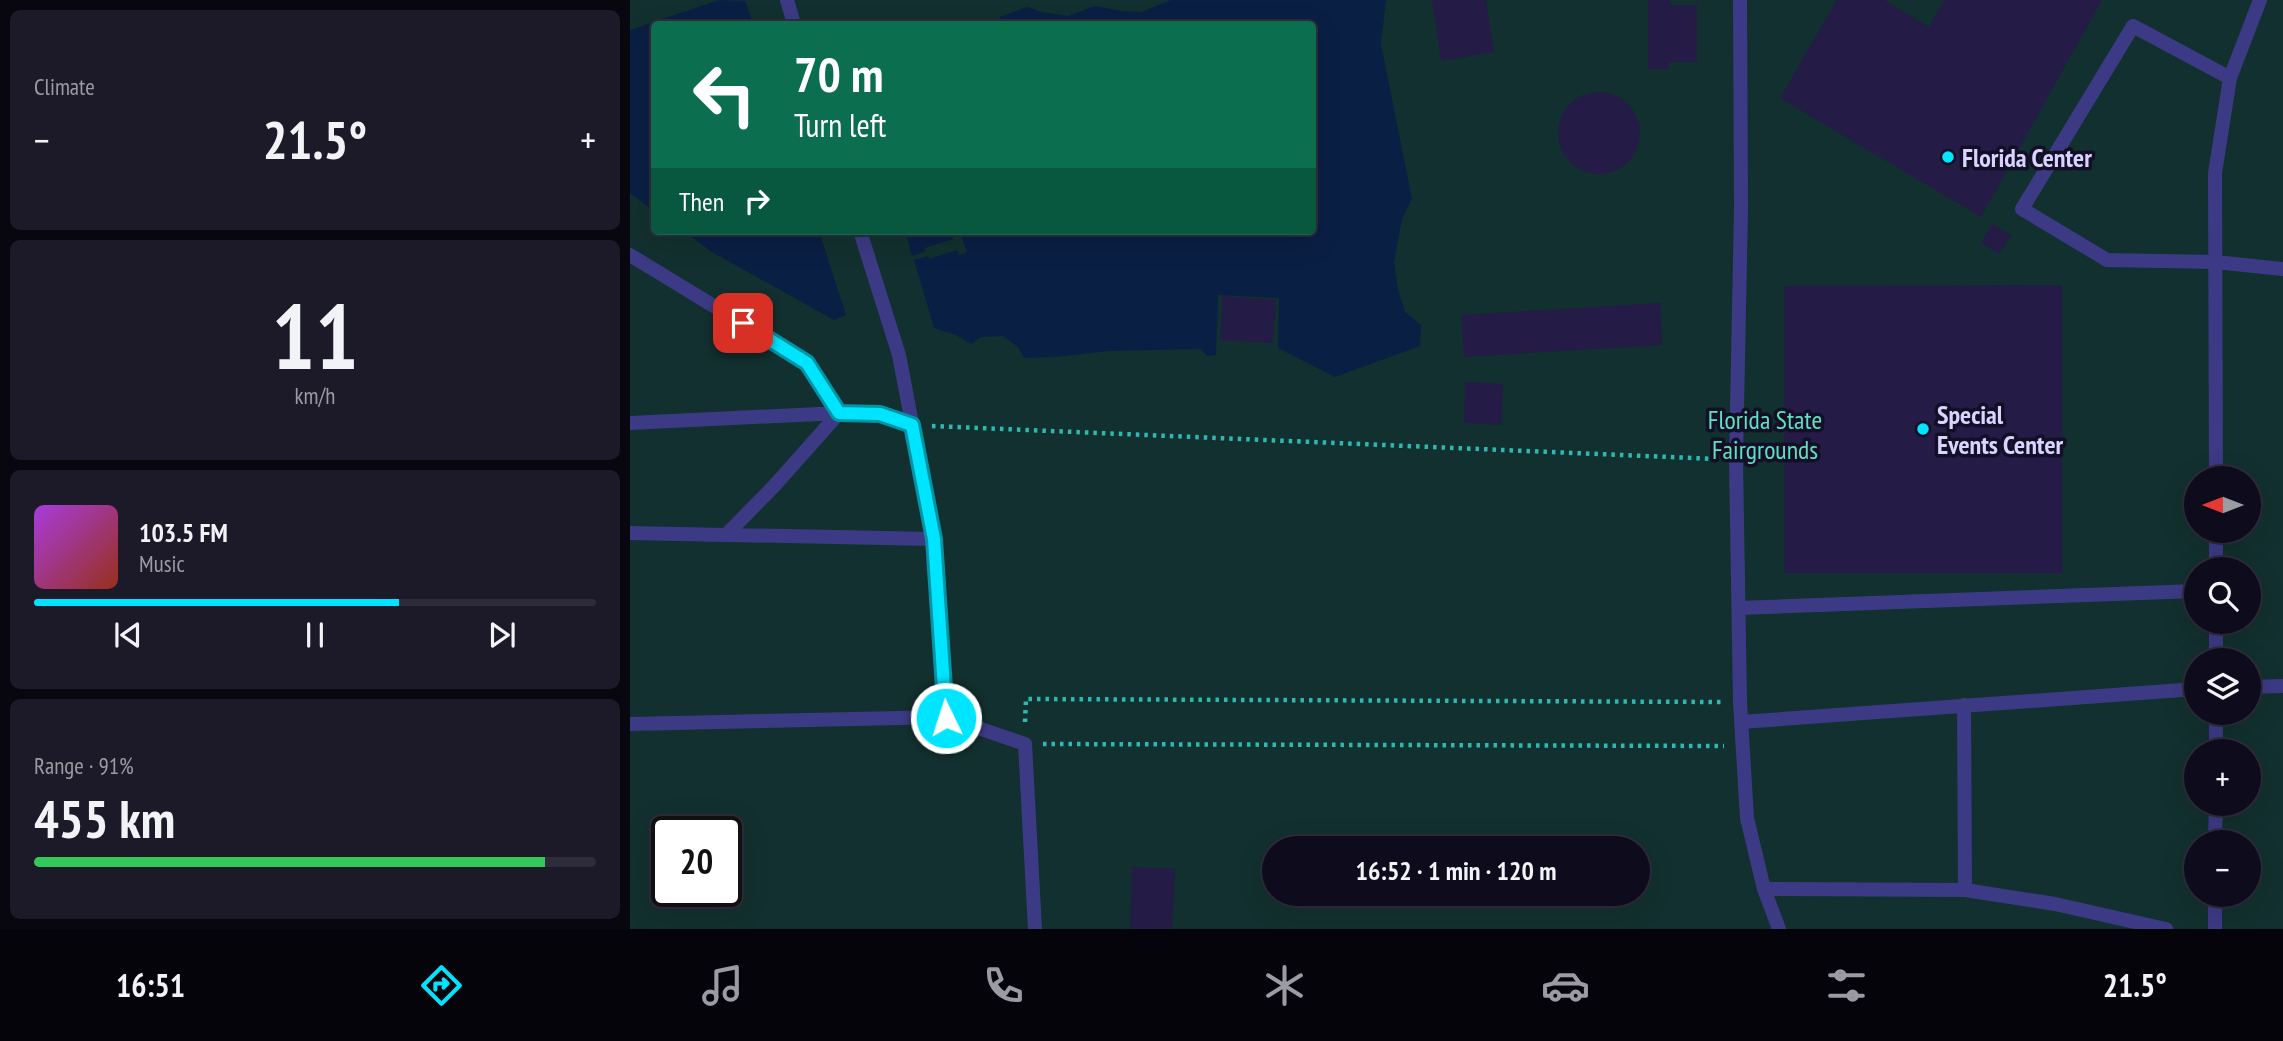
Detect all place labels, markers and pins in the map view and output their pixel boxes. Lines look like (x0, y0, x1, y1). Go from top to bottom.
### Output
place label: Florida Center (1962, 141, 2092, 174)
marker: Florida Center (1940, 149, 1956, 165)
pin (713, 293, 773, 353)
place label: Special Events Center (1937, 398, 2064, 461)
marker: Special Events Center (1915, 421, 1931, 437)

